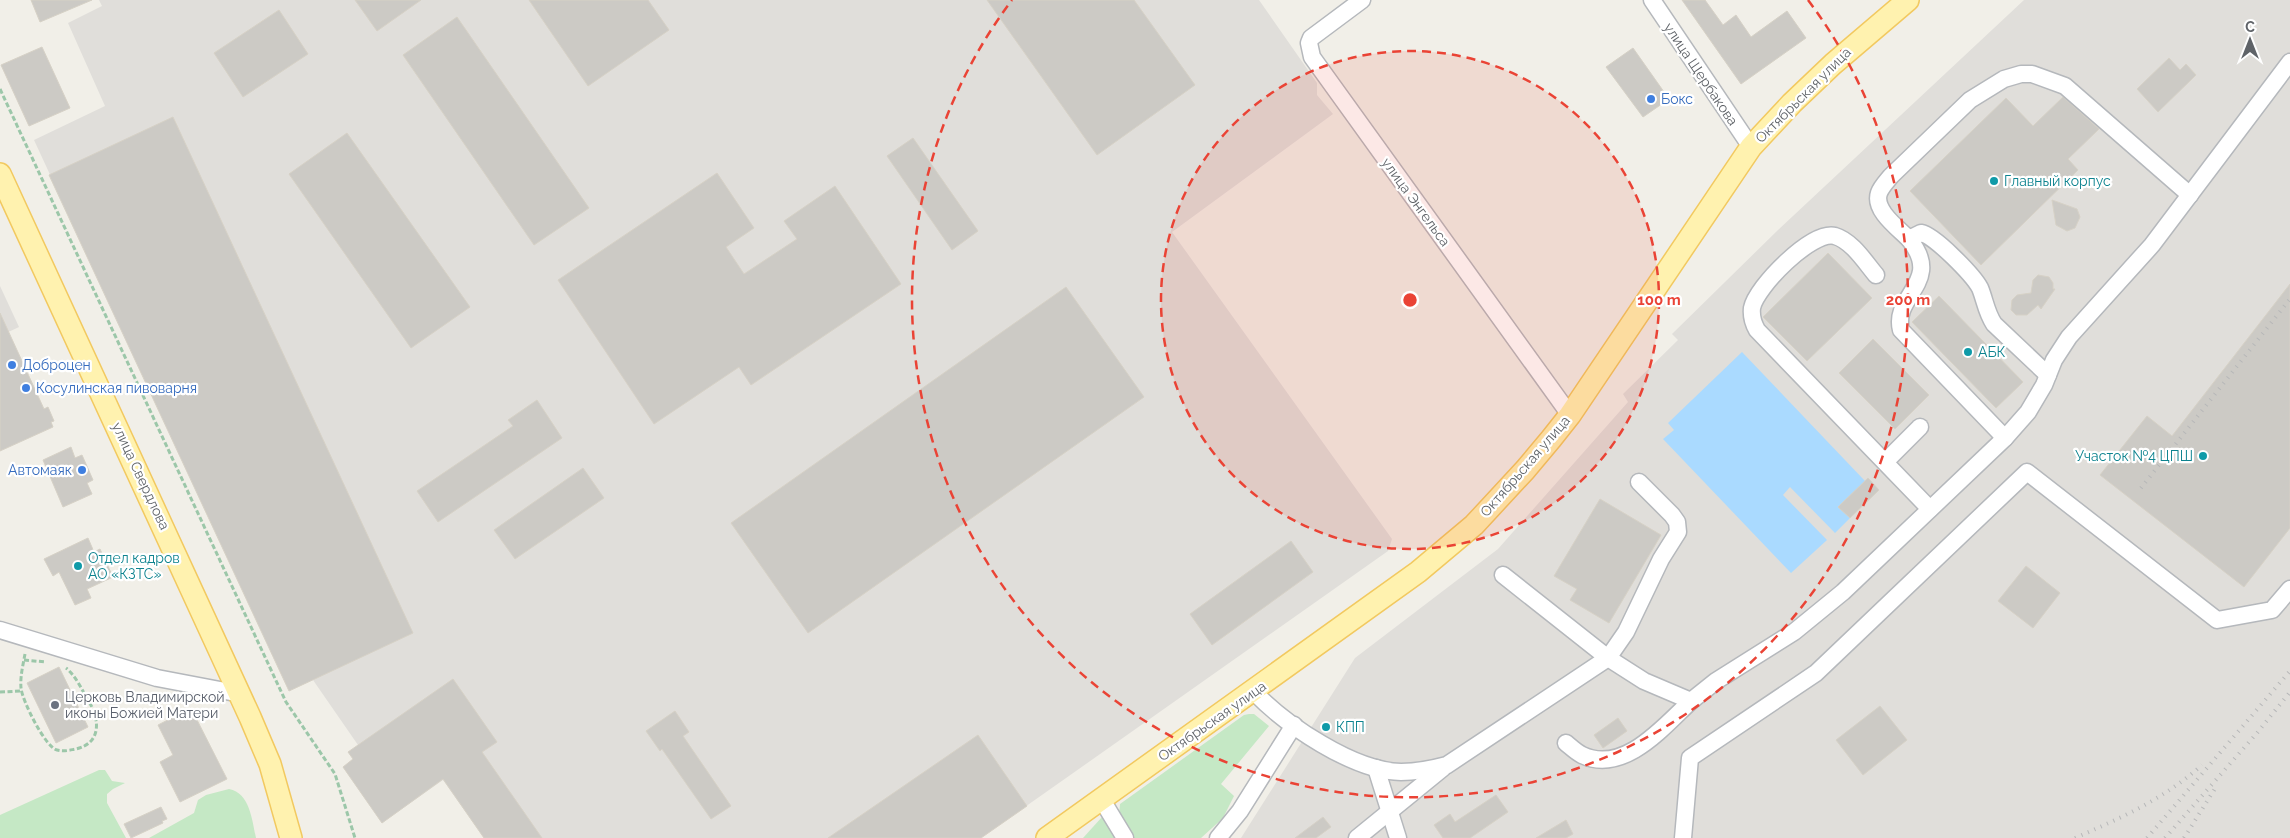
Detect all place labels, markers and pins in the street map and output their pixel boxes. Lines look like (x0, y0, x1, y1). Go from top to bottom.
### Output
place label: Бокс (1661, 91, 1693, 107)
marker: Бокс (1645, 93, 1657, 105)
place label: Главный корпус (2004, 173, 2111, 189)
marker: Главный корпус (1988, 175, 2000, 187)
centre of rings (1401, 291, 1419, 309)
place label: АБК (1978, 344, 2006, 360)
marker: АБК (1962, 346, 1974, 358)
place label: Доброцен (22, 357, 91, 373)
marker: Доброцен (6, 359, 18, 371)
place label: Косулинская пивоварня (36, 380, 197, 396)
marker: Косулинская пивоварня (20, 382, 32, 394)
place label: Участок №4 ЦПШ (2075, 448, 2193, 464)
marker: Участок №4 ЦПШ (2197, 450, 2209, 462)
place label: Автомаяк (8, 462, 72, 478)
marker: Автомаяк (76, 464, 88, 476)
place label: Отдел кадров АО «КЗТС» (88, 550, 180, 582)
marker: Отдел кадров АО «КЗТС» (72, 560, 84, 572)
place label: Церковь Владимирской иконы Божией Матери (65, 689, 225, 721)
marker: Церковь Владимирской иконы Божией Матери (49, 699, 61, 711)
place label: КПП (1336, 719, 1365, 735)
marker: КПП (1320, 721, 1332, 733)

